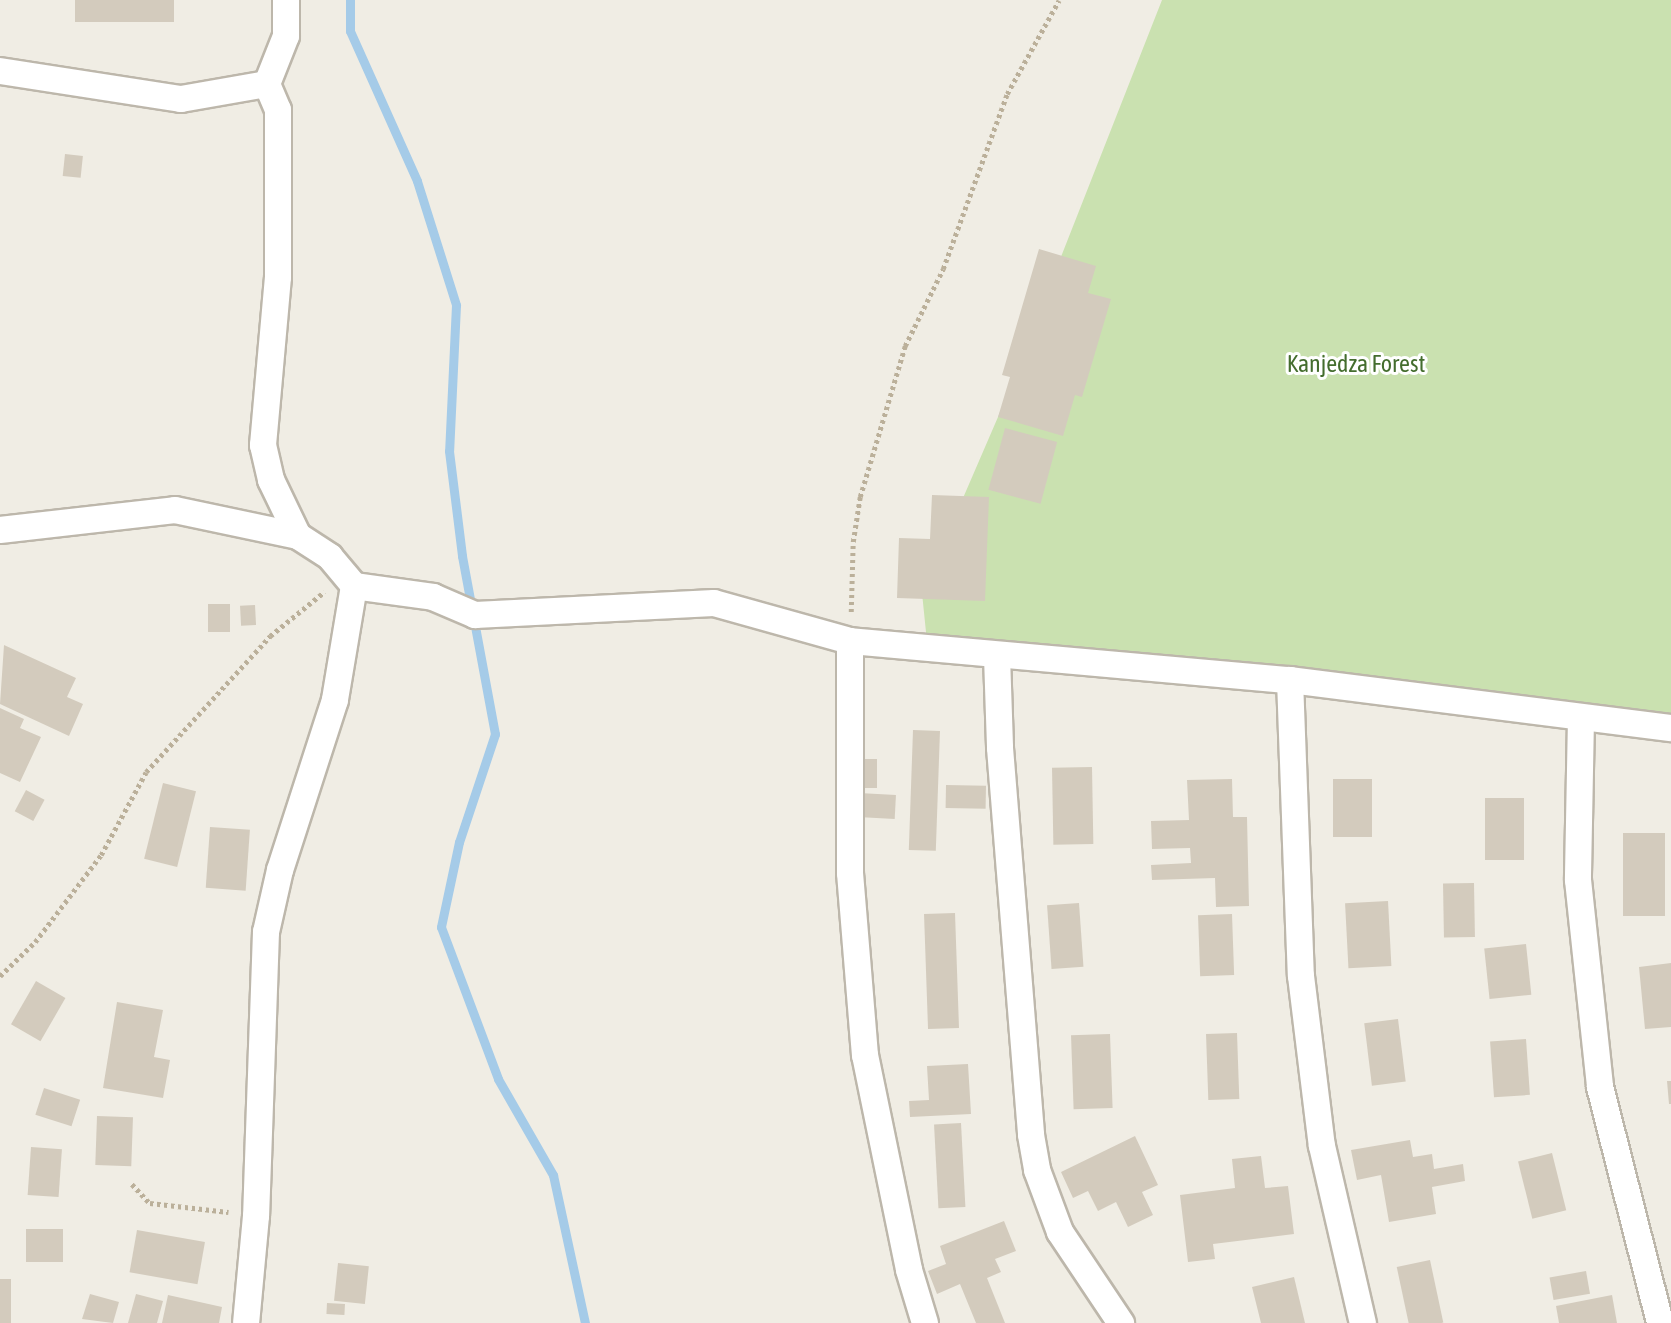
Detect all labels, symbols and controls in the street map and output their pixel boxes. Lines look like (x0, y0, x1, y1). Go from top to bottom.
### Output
park label: Kanjedza Forest (1287, 350, 1425, 378)

